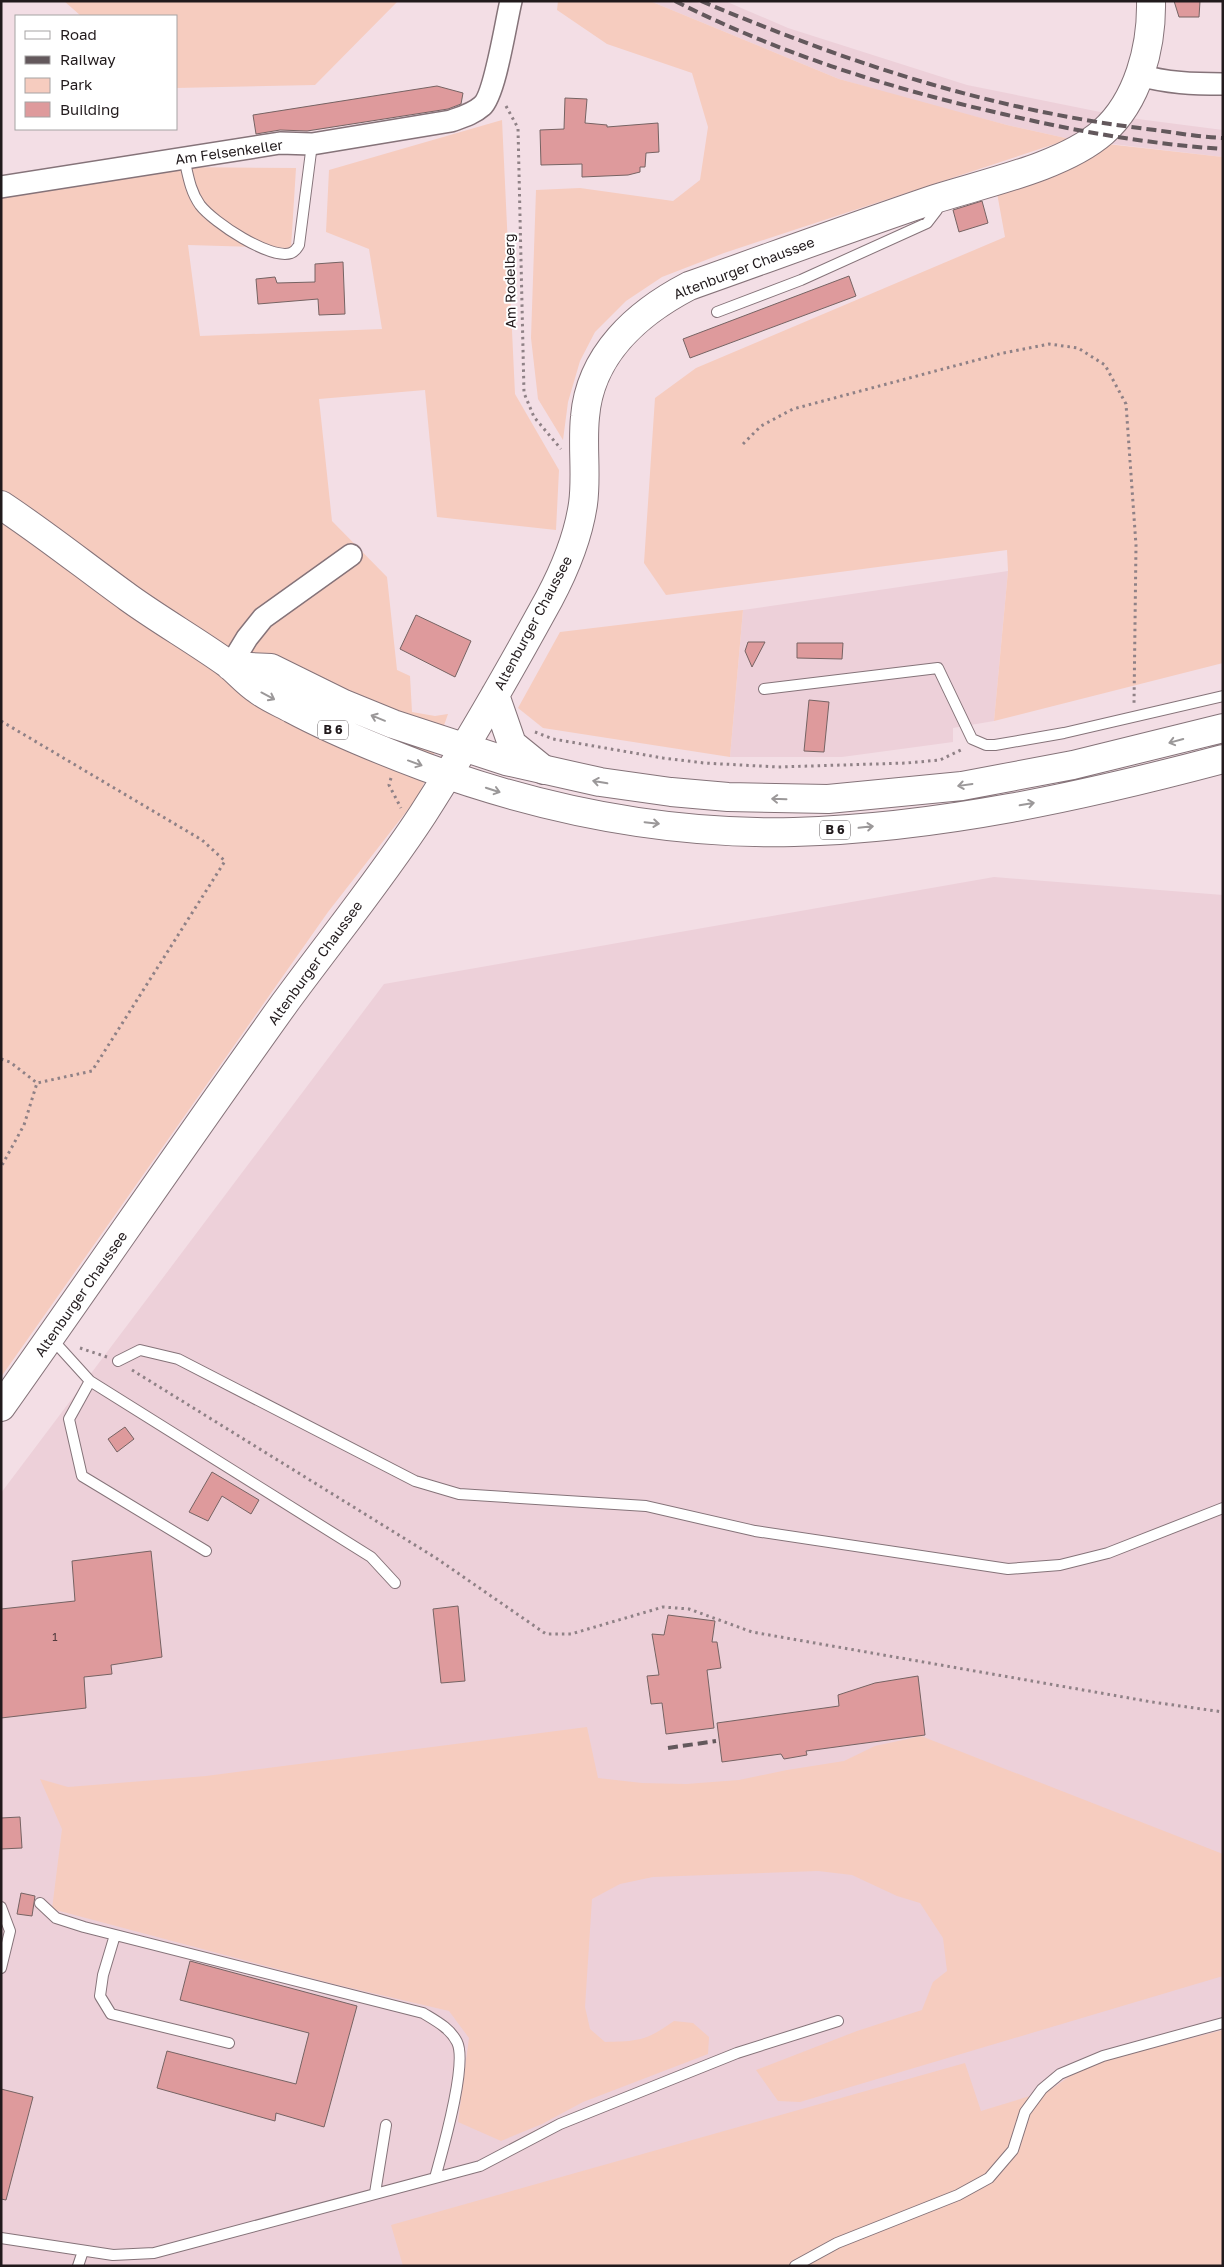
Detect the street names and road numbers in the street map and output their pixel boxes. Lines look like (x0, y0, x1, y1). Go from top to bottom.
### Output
street label: Am Felsenkeller (174, 135, 284, 167)
street label: Am Rodelberg (500, 233, 519, 329)
street label: Altenburger Chaussee (671, 233, 817, 302)
street label: Altenburger Chaussee (490, 553, 575, 693)
road number: B 6 (318, 720, 348, 740)
road number: B 6 (820, 820, 850, 840)
street label: Altenburger Chaussee (264, 897, 365, 1028)
street label: Altenburger Chaussee (31, 1228, 130, 1360)

